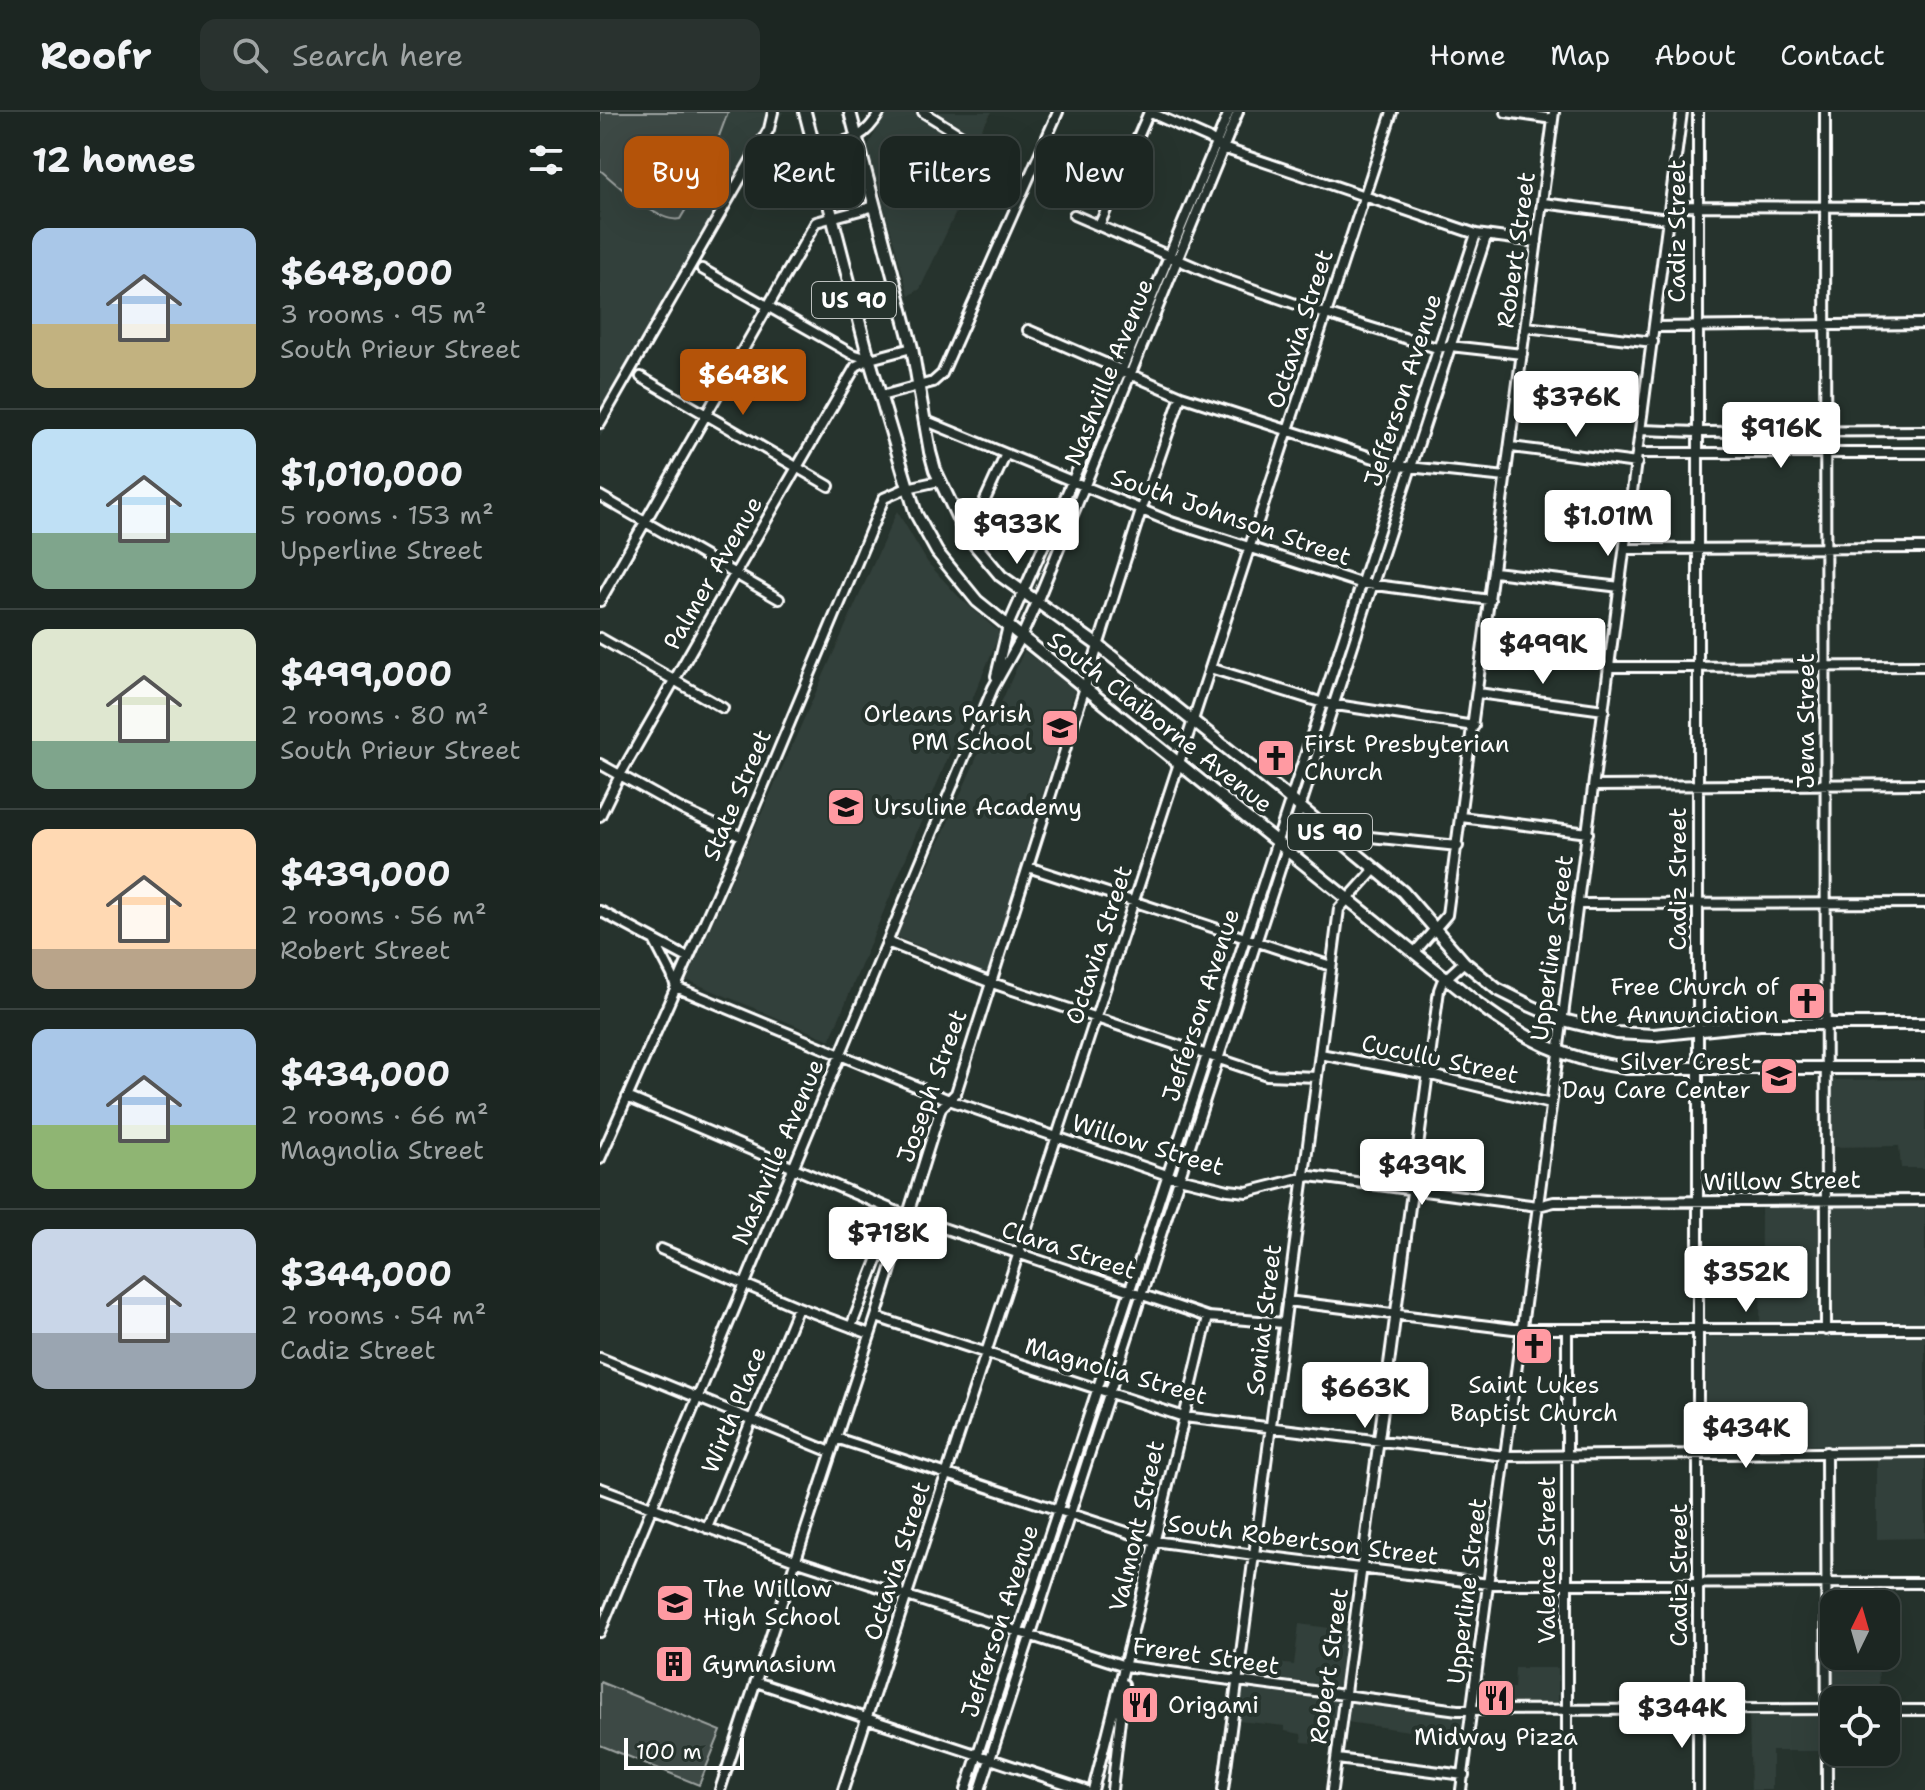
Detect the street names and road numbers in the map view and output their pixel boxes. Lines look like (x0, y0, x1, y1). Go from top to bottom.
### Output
street label: Cadiz Street (1661, 159, 1693, 303)
street label: Robert Street (1489, 170, 1543, 330)
street label: Octavia Street (1259, 245, 1341, 413)
street label: Nashville Avenue (1057, 274, 1161, 470)
road number: US 90 (812, 282, 896, 318)
street label: Jefferson Avenue (1357, 289, 1449, 491)
street label: South Johnson Street (1107, 461, 1355, 573)
street label: Palmer Avenue (656, 490, 770, 656)
street label: South Claiborne Avenue (1041, 624, 1279, 820)
street label: Jena Street (1790, 653, 1822, 789)
street label: State Street (695, 724, 779, 866)
street label: Cadiz Street (1662, 807, 1694, 951)
road number: US 90 (1288, 814, 1372, 850)
street label: Upperline Street (1523, 853, 1581, 1043)
street label: Octavia Street (1058, 861, 1140, 1029)
street label: Jefferson Avenue (1155, 904, 1247, 1106)
street label: Joseph Street (890, 1005, 974, 1167)
street label: Cucullu Street (1359, 1027, 1521, 1091)
street label: Nashville Avenue (724, 1054, 832, 1250)
street label: Willow Street (1068, 1107, 1228, 1183)
street label: Willow Street (1703, 1164, 1861, 1198)
street label: Clara Street (998, 1213, 1140, 1287)
street label: Soniat Street (1239, 1242, 1289, 1398)
street label: Magnolia Street (1021, 1330, 1211, 1412)
street label: Wirth Place (694, 1342, 774, 1478)
street label: Valmont Street (1102, 1437, 1172, 1615)
street label: Valence Street (1531, 1476, 1563, 1644)
street label: Octavia Street (856, 1477, 938, 1645)
street label: Upperline Street (1440, 1496, 1494, 1686)
street label: Cadiz Street (1663, 1503, 1695, 1647)
street label: South Robertson Street (1166, 1508, 1440, 1572)
street label: Jefferson Avenue (954, 1520, 1046, 1722)
street label: Robert Street (1302, 1586, 1356, 1746)
street label: Freret Street (1130, 1630, 1282, 1682)

